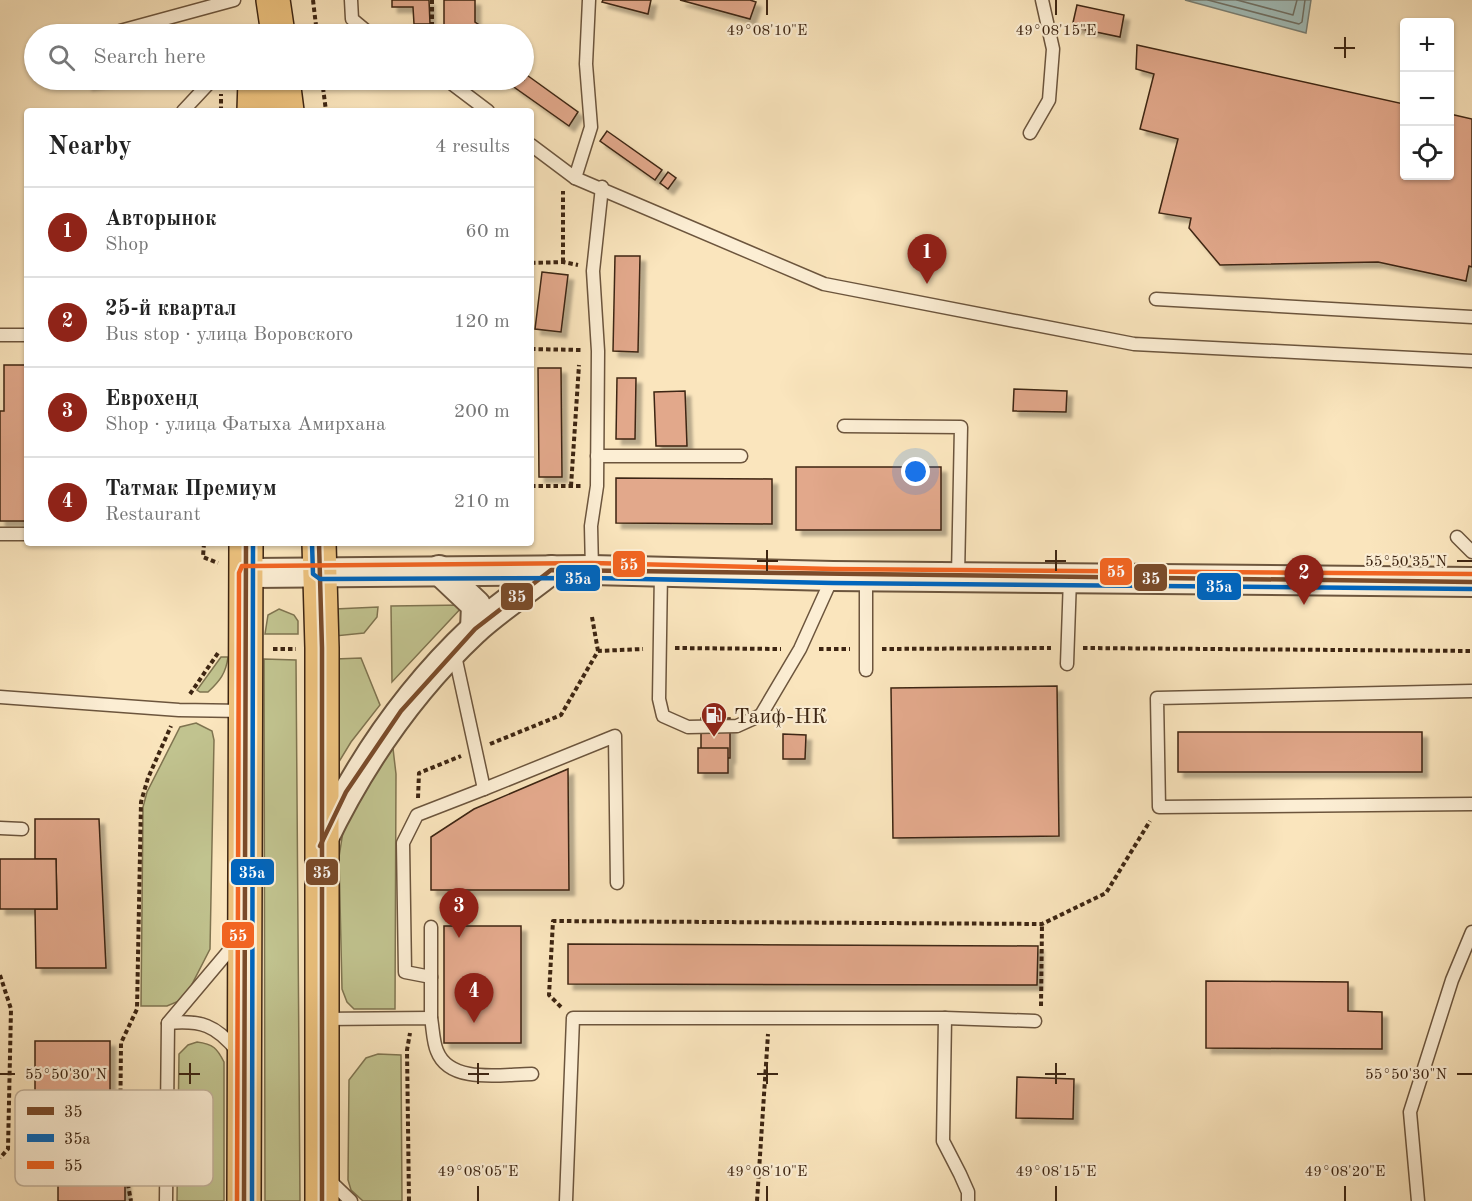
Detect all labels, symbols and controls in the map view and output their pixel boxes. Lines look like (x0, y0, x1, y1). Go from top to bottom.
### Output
map controls (1400, 18, 1454, 180)
button: + (1400, 18, 1454, 72)
search box (24, 24, 534, 90)
text: 49°08'10"E (727, 24, 807, 39)
text: 49°08'15"E (1016, 24, 1096, 39)
icon: search (45, 41, 78, 74)
text: Search here (93, 46, 206, 68)
button: − (1400, 72, 1454, 126)
button: locate (1400, 126, 1454, 180)
text: Nearby (48, 134, 132, 160)
text: 4 results (435, 137, 510, 157)
text: Авторынок (105, 208, 216, 230)
text: 1 (62, 222, 73, 242)
text: 60 m (465, 222, 510, 242)
pin: 1 (908, 234, 946, 284)
text: Shop (105, 235, 149, 255)
text: 25-й квартал (105, 298, 236, 320)
text: 2 (62, 312, 73, 332)
text: 120 m (454, 312, 510, 332)
text: Bus stop · улица Воровского (105, 325, 353, 345)
text: Еврохенд (105, 388, 199, 410)
text: 3 (62, 402, 73, 422)
text: 200 m (454, 402, 510, 422)
text: Shop · улица Фатыха Амирхана (105, 415, 386, 435)
your location (901, 457, 930, 486)
text: Татмак Премиум (105, 478, 277, 500)
text: 4 (62, 492, 73, 512)
text: 210 m (454, 492, 510, 512)
text: Restaurant (105, 505, 201, 525)
line badge: 55 (612, 550, 646, 578)
text: 55°50'35"N (1365, 555, 1447, 570)
pin: 2 (1284, 556, 1324, 605)
line badge: 55 (1099, 557, 1133, 586)
text: 55 (620, 558, 638, 574)
line badge: 35 (1133, 563, 1168, 592)
line badge: 35a (555, 564, 601, 592)
text: 55 (1107, 565, 1125, 581)
text: 35a (565, 572, 591, 588)
text: 35 (1142, 572, 1160, 588)
line badge: 35a (1196, 572, 1242, 601)
text: 35a (1206, 580, 1232, 596)
line badge: 35 (500, 582, 534, 611)
text: 35 (508, 590, 526, 606)
fuel station icon: Таиф-НК (699, 700, 729, 738)
place label: Таиф-НК (734, 706, 827, 728)
line badge: 35a (230, 858, 275, 886)
line badge: 35 (305, 858, 339, 886)
text: 35a (239, 866, 265, 882)
text: 35 (313, 866, 331, 882)
pin: 3 (440, 888, 478, 938)
line badge: 55 (221, 921, 255, 949)
text: 55 (229, 929, 247, 945)
pin: 4 (454, 974, 494, 1023)
text: 55°50'30"N (25, 1068, 107, 1083)
text: 55°50'30"N (1365, 1068, 1447, 1083)
legend (15, 1090, 213, 1186)
text: 35 (64, 1105, 83, 1121)
text: 35a (64, 1132, 91, 1148)
text: 55 (64, 1159, 83, 1175)
text: 49°08'05"E (438, 1165, 518, 1180)
text: 49°08'10"E (727, 1165, 807, 1180)
text: 49°08'15"E (1016, 1165, 1096, 1180)
text: 49°08'20"E (1305, 1165, 1385, 1180)

